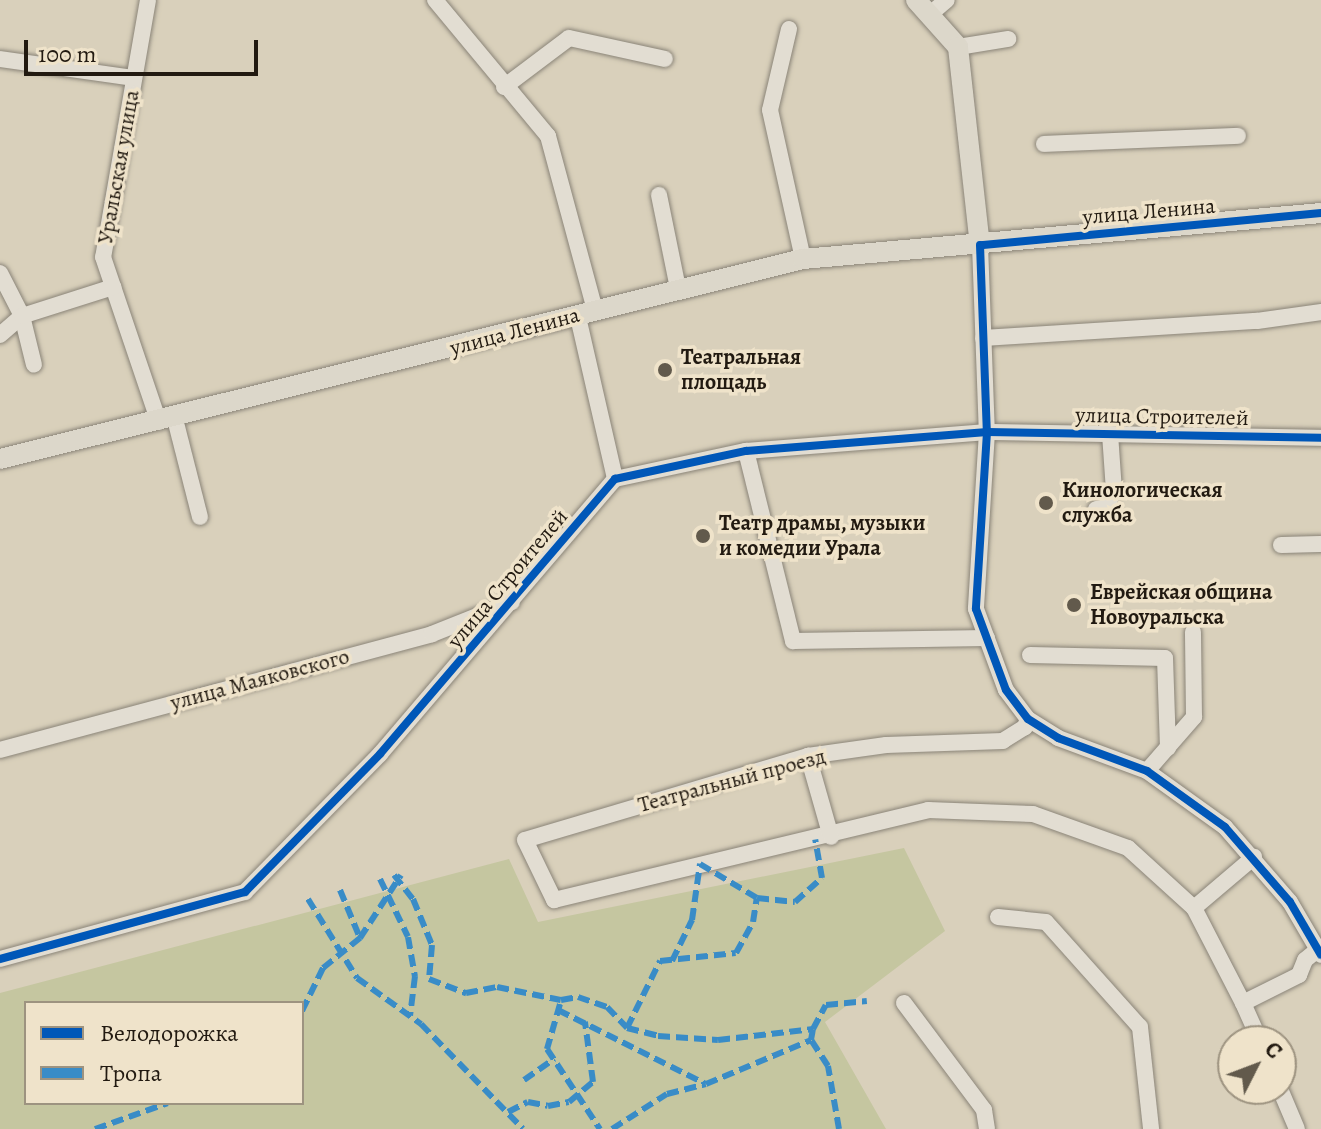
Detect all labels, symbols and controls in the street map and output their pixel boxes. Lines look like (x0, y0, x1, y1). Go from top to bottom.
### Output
scale bar (28, 24, 262, 74)
text: 100 m (38, 38, 97, 70)
street label: Уральская улица (92, 88, 146, 246)
street label: улица Ленина (1082, 193, 1216, 231)
street label: улица Ленина (447, 302, 583, 362)
place label: Театральная площадь (681, 344, 801, 396)
marker: Театральная площадь (656, 361, 674, 379)
street label: улица Строителей (1075, 402, 1249, 432)
place label: Кинологическая служба (1062, 477, 1223, 528)
marker: Кинологическая служба (1037, 494, 1055, 512)
street label: улица Строителей (442, 504, 574, 654)
place label: Театр драмы, музыки и комедии Урала (719, 510, 926, 562)
marker: Театр драмы, музыки и комедии Урала (694, 527, 712, 545)
place label: Еврейская община Новоуральска (1090, 579, 1272, 630)
marker: Еврейская община Новоуральска (1065, 596, 1083, 614)
street label: улица Маяковского (168, 643, 352, 717)
street label: Театральный проезд (635, 743, 829, 819)
legend (24, 1001, 304, 1105)
text: Велодорожка (100, 1017, 238, 1049)
north arrow (1217, 1025, 1297, 1105)
text: С (1258, 1035, 1289, 1065)
text: Тропа (100, 1057, 162, 1089)

